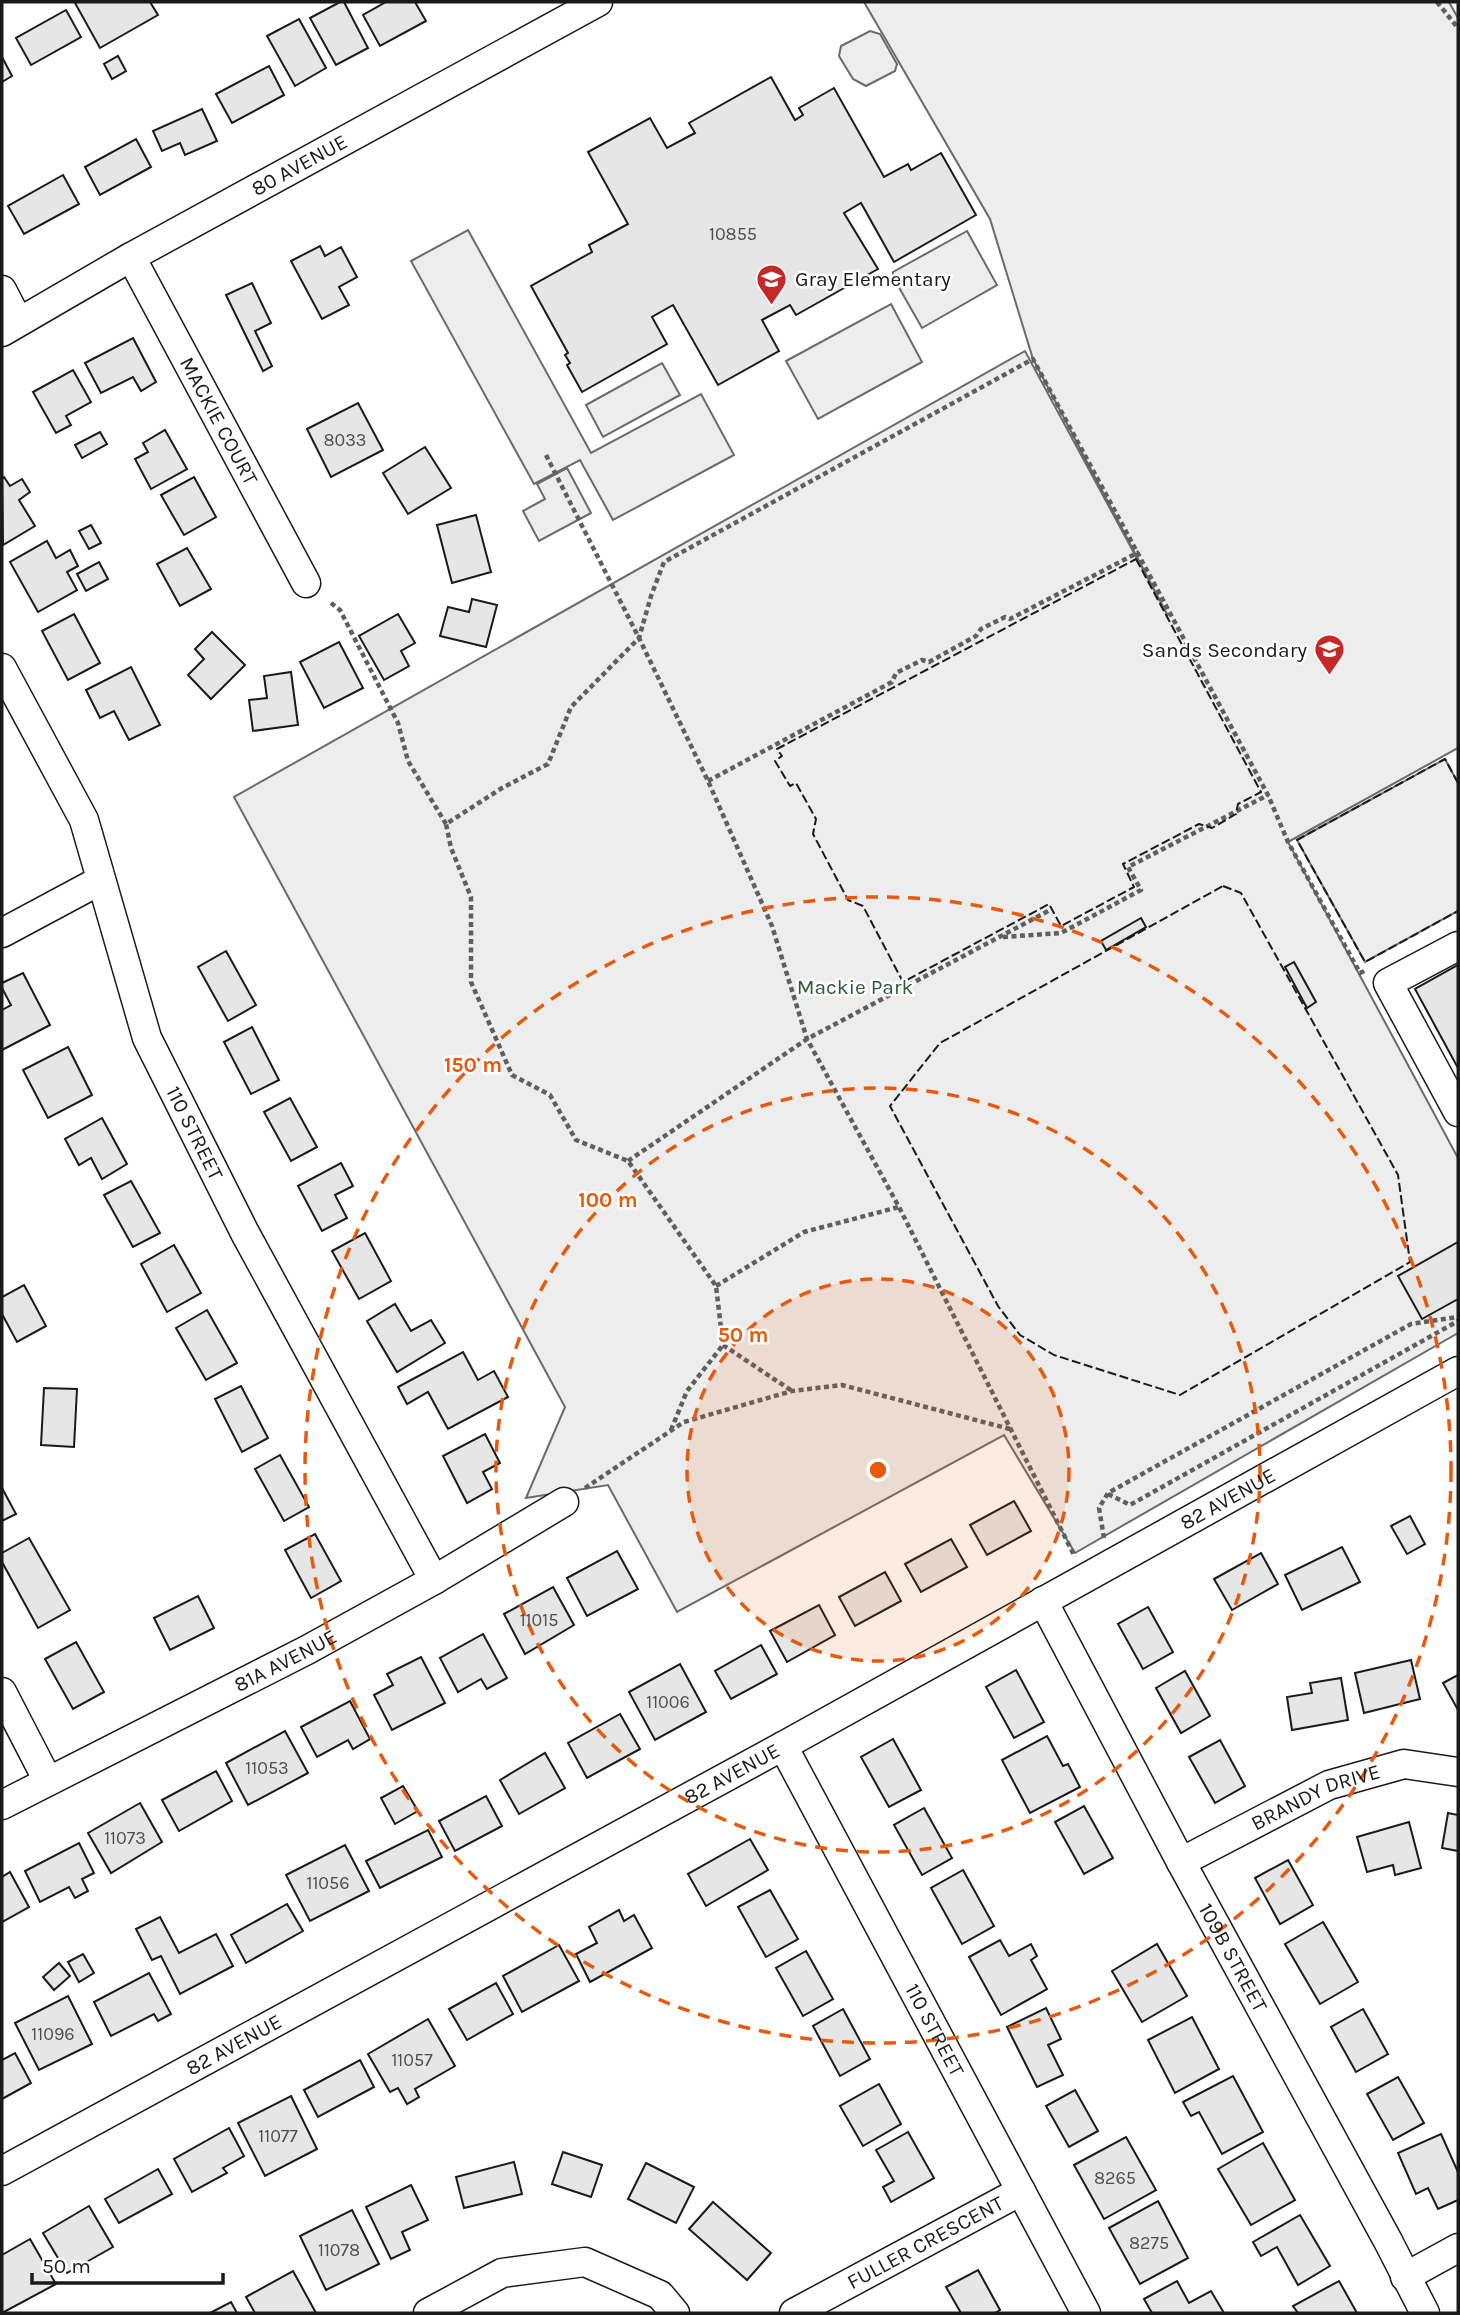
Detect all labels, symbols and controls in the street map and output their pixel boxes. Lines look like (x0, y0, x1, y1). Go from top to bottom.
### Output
street label: 80 AVENUE (247, 129, 351, 201)
house number: 10855 (709, 223, 757, 245)
school or university icon: Gray Elementary (755, 262, 789, 306)
place label: Gray Elementary (795, 267, 951, 291)
street label: MACKIE COURT (175, 353, 263, 489)
house number: 8033 (323, 429, 367, 451)
school or university icon: Sands Secondary (1313, 633, 1347, 677)
place label: Sands Secondary (1142, 638, 1307, 662)
park label: Mackie Park (797, 975, 913, 999)
text: 150 m (444, 1053, 502, 1077)
street label: 110 STREET (161, 1082, 229, 1184)
text: 100 m (578, 1188, 638, 1212)
text: 50 m (718, 1323, 768, 1347)
centre of rings (866, 1458, 890, 1482)
street label: 82 AVENUE (1176, 1463, 1280, 1535)
house number: 11015 (520, 1609, 558, 1631)
street label: 81A AVENUE (230, 1624, 341, 1697)
house number: 11006 (646, 1691, 690, 1713)
street label: 82 AVENUE (680, 1738, 784, 1809)
house number: 11053 (245, 1757, 289, 1779)
street label: BRANDY DRIVE (1247, 1759, 1383, 1835)
house number: 11073 (104, 1827, 146, 1849)
house number: 11056 (306, 1872, 350, 1894)
street label: 109B STREET (1194, 1899, 1273, 2016)
street label: 110 STREET (900, 1980, 970, 2081)
street label: 82 AVENUE (182, 2009, 286, 2080)
house number: 11096 (31, 2023, 75, 2045)
house number: 11057 (391, 2049, 433, 2071)
house number: 11077 (258, 2125, 298, 2147)
house number: 8265 (1094, 2167, 1136, 2189)
street label: FULLER CRESCENT (843, 2190, 1008, 2294)
house number: 8275 (1129, 2232, 1169, 2254)
house number: 11078 (318, 2239, 360, 2261)
scale bar (32, 2242, 222, 2286)
text: 50 m (42, 2254, 91, 2278)

